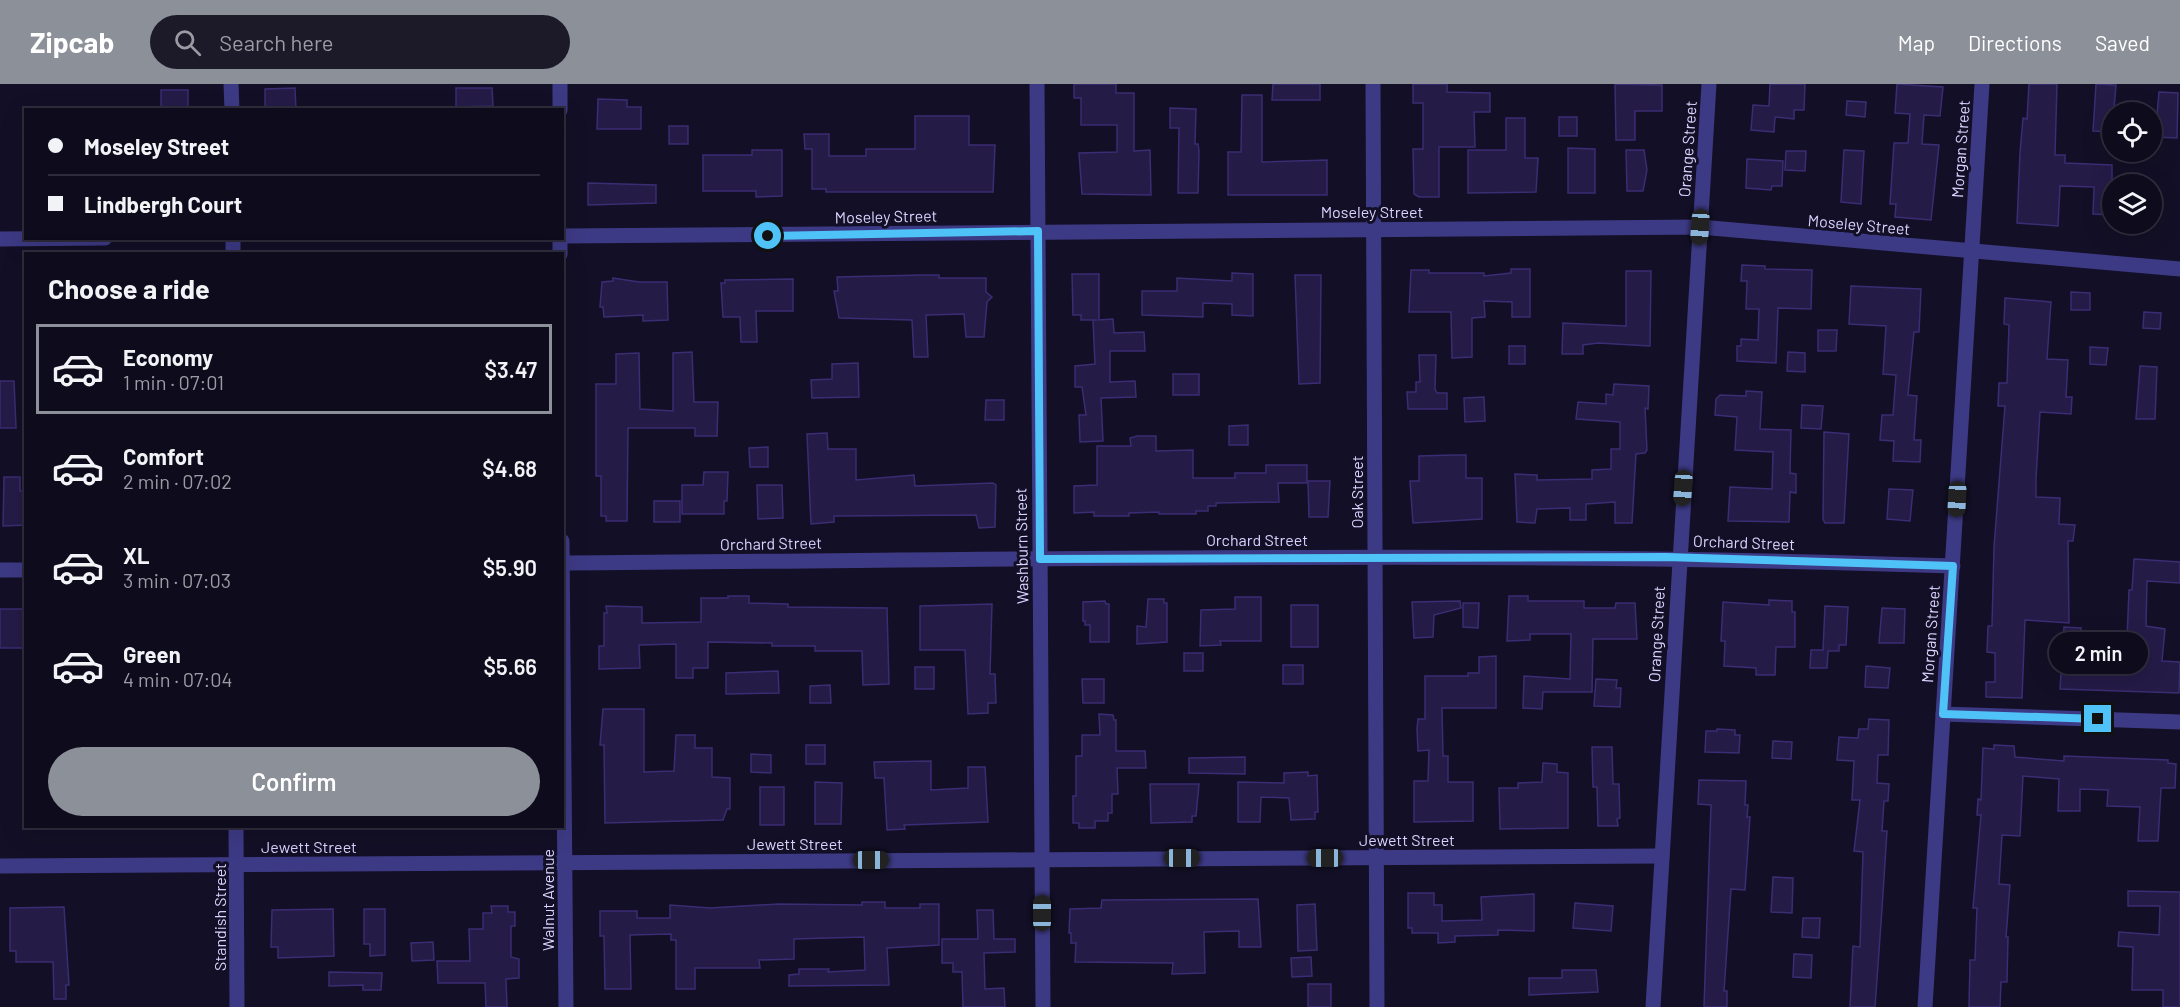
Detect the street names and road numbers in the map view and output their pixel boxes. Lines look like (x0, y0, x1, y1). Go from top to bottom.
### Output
street label: Morgan Street (1947, 99, 1973, 199)
street label: Orange Street (1674, 100, 1700, 198)
street label: Moseley Street (1321, 202, 1423, 221)
street label: Moseley Street (835, 206, 937, 226)
street label: Moseley Street (1807, 210, 1911, 238)
street label: Oak Street (1347, 456, 1366, 528)
street label: Washburn Street (1010, 488, 1032, 604)
street label: Orchard Street (1206, 530, 1308, 549)
street label: Orchard Street (1693, 531, 1795, 553)
street label: Orchard Street (720, 533, 822, 553)
street label: Morgan Street (1917, 584, 1943, 684)
street label: Orange Street (1644, 585, 1668, 683)
street label: Jewett Street (1359, 830, 1455, 849)
street label: Jewett Street (747, 834, 843, 853)
street label: Jewett Street (261, 837, 357, 856)
street label: Walnut Avenue (538, 849, 557, 951)
street label: Standish Street (210, 863, 229, 971)

